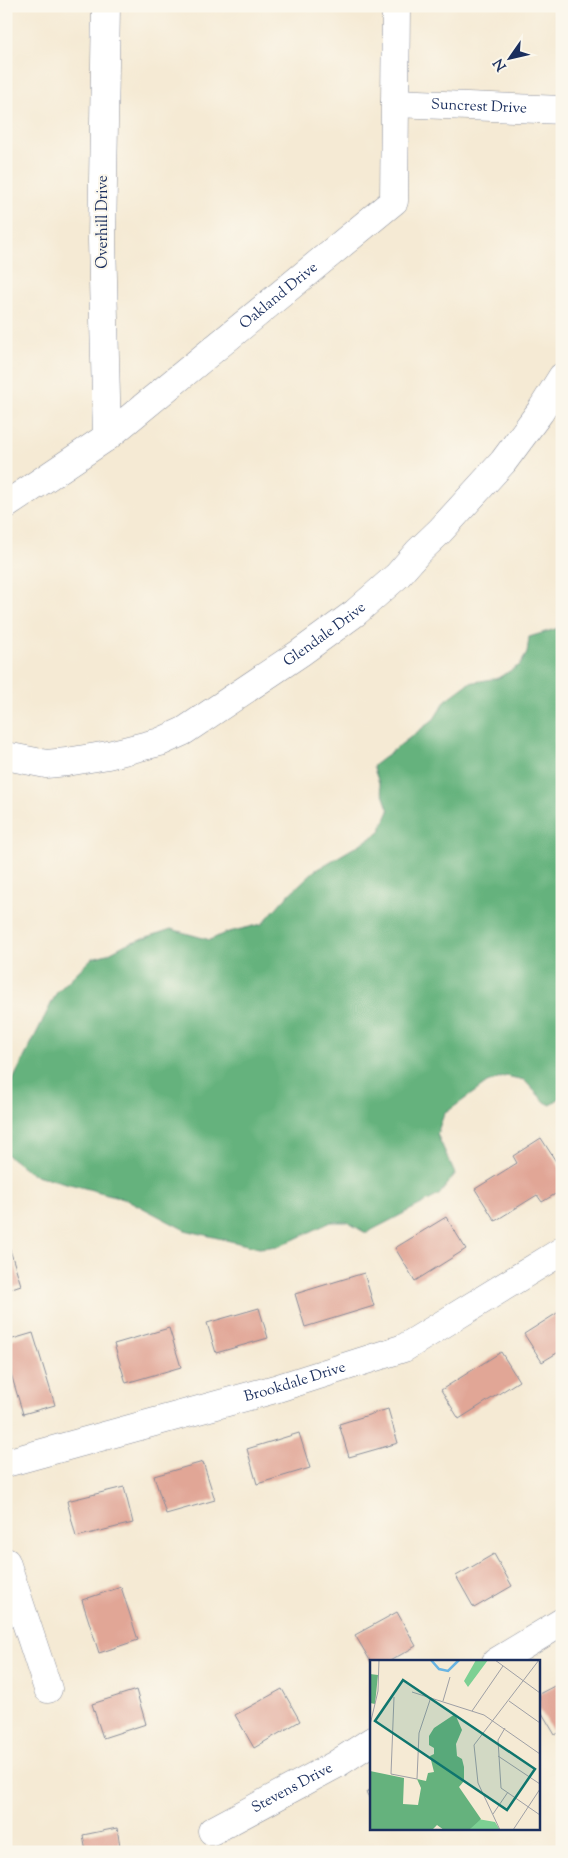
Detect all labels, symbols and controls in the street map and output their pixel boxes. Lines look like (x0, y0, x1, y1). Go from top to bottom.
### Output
north arrow (486, 32, 536, 82)
text: N (489, 54, 512, 74)
street label: Suncrest Drive (430, 94, 527, 119)
street label: Overhill Drive (93, 175, 114, 269)
street label: Oakland Drive (235, 257, 322, 334)
street label: Glendale Drive (279, 597, 371, 672)
street label: Brookdale Drive (242, 1357, 348, 1407)
inset map (370, 1660, 540, 1830)
street label: Stevens Drive (248, 1758, 337, 1818)

